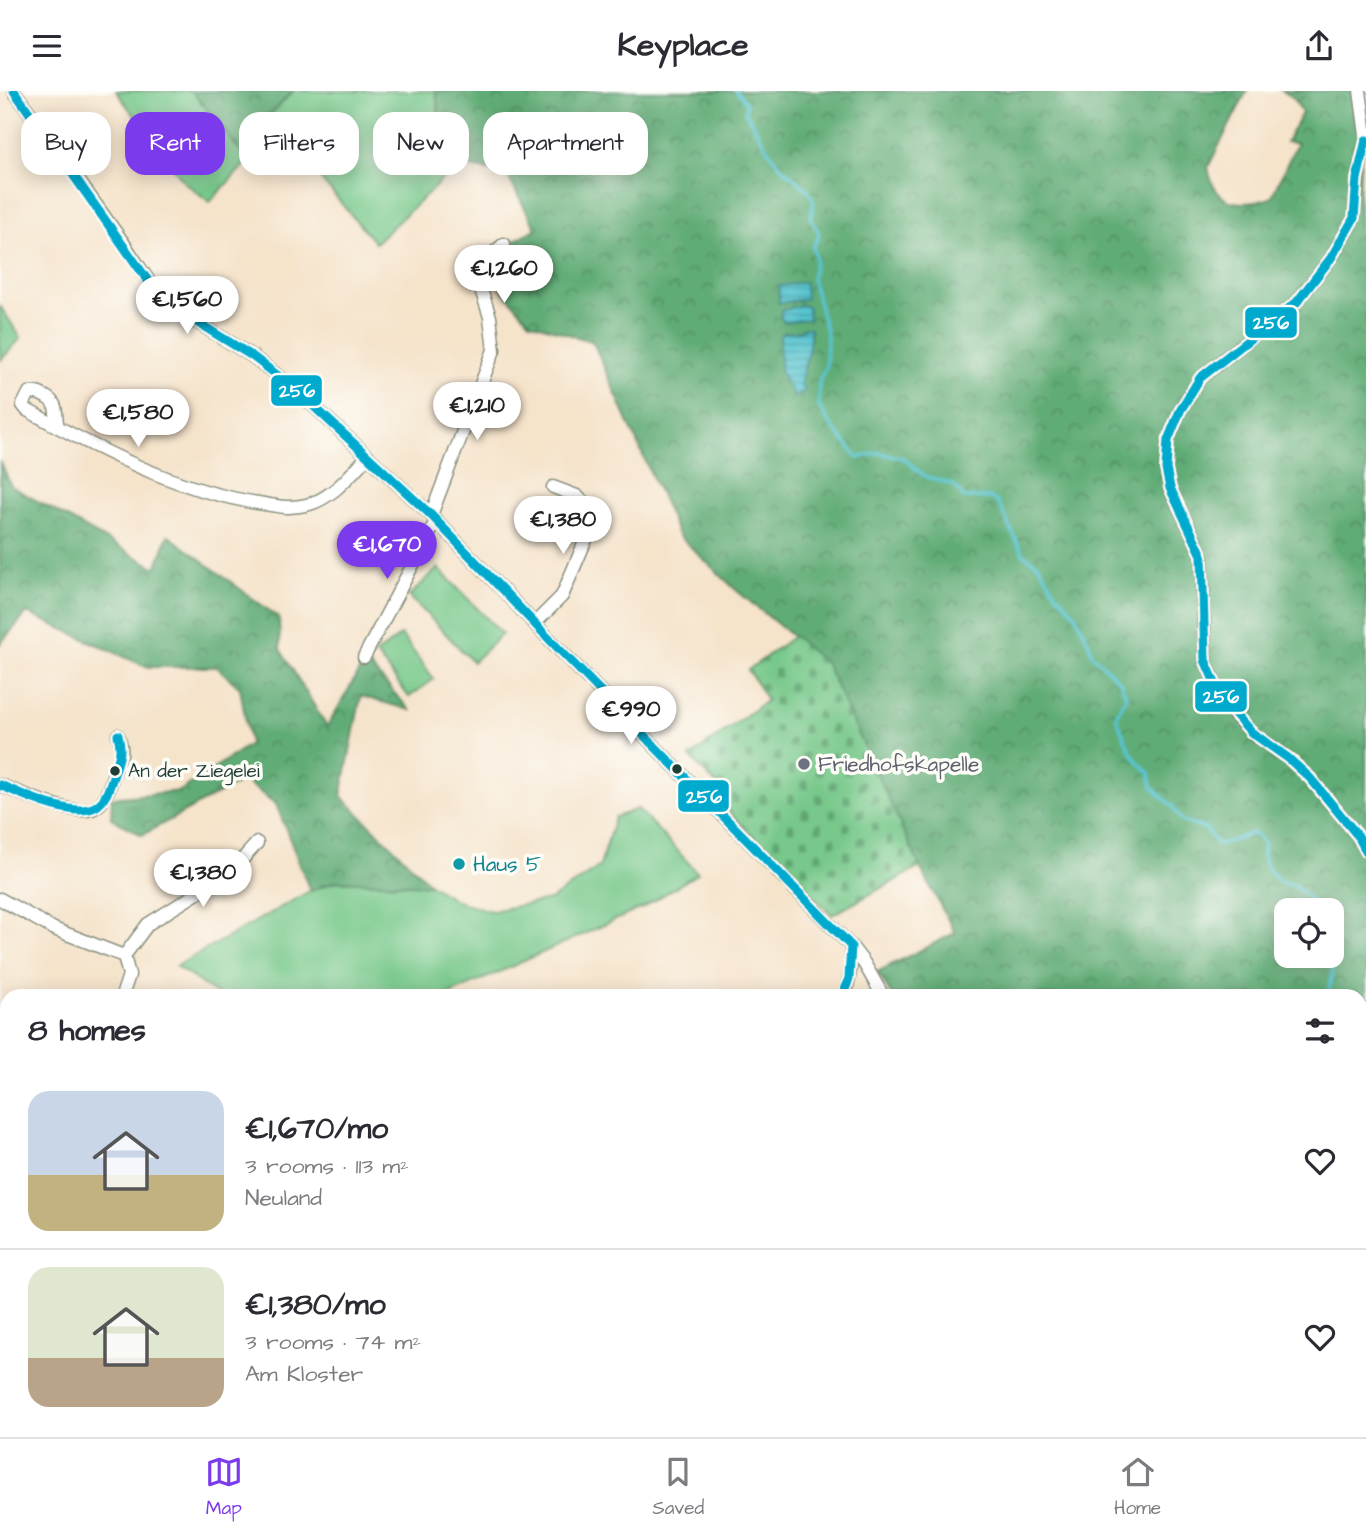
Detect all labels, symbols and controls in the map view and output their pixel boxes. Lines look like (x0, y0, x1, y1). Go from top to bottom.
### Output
text: Keyplace (618, 23, 748, 68)
icon: menu (28, 27, 66, 65)
icon: share (1300, 27, 1338, 65)
chip: Buy (21, 112, 111, 175)
chip: Rent (125, 112, 225, 175)
chip: Filters (239, 112, 359, 175)
chip: New (373, 112, 469, 175)
chip: Apartment (483, 112, 648, 175)
pin: €1,260 (447, 245, 561, 305)
text: €1,260 (470, 252, 538, 284)
pin: €1,560 (130, 277, 244, 336)
text: €1,560 (152, 283, 222, 315)
line badge: 256 (1244, 306, 1298, 339)
text: 256 (1252, 310, 1289, 337)
line badge: 256 (270, 374, 323, 407)
text: 256 (278, 378, 315, 405)
pin: €1,210 (420, 383, 534, 442)
pin: €1,580 (81, 389, 195, 449)
text: €1,210 (449, 389, 505, 421)
text: €1,580 (102, 396, 174, 428)
pin: €1,380 (506, 497, 620, 556)
text: €1,380 (530, 503, 596, 535)
pin: €1,670 (330, 521, 444, 581)
text: €1,670 (353, 528, 421, 560)
line badge: 256 (1194, 680, 1248, 713)
text: 256 (1202, 684, 1239, 711)
pin: €990 (590, 687, 672, 746)
text: €990 (602, 693, 660, 725)
place label: Friedhofskapelle (818, 750, 979, 780)
marker: Friedhofskapelle (796, 756, 812, 772)
place label: An der Ziegelei (128, 758, 260, 786)
unlabelled marker (670, 762, 684, 776)
marker: An der Ziegelei (108, 764, 122, 778)
line badge: 256 (677, 779, 730, 813)
text: 256 (685, 784, 722, 811)
pin: €1,380 (146, 849, 260, 909)
place label: Haus 5 (473, 850, 541, 879)
text: €1,380 (170, 856, 236, 888)
marker: Haus 5 (451, 856, 467, 872)
map controls (1274, 898, 1344, 968)
button: locate (1274, 898, 1344, 968)
text: 8 homes (28, 1010, 146, 1052)
icon: filters (1301, 1012, 1339, 1050)
text: €1,670/mo (245, 1108, 388, 1150)
icon: home (84, 1119, 168, 1203)
icon: heart (1301, 1142, 1339, 1180)
text: 3 rooms · 113 m² (245, 1150, 409, 1182)
text: Neuland (245, 1182, 322, 1214)
text: €1,380/mo (245, 1284, 386, 1326)
icon: home (84, 1295, 168, 1379)
icon: heart (1301, 1318, 1339, 1356)
text: 3 rooms · 74 m² (245, 1326, 421, 1358)
text: Am Kloster (245, 1358, 363, 1390)
tab: Map (205, 1453, 243, 1522)
tab: Saved (652, 1453, 704, 1522)
tab: Home (1114, 1453, 1161, 1522)

